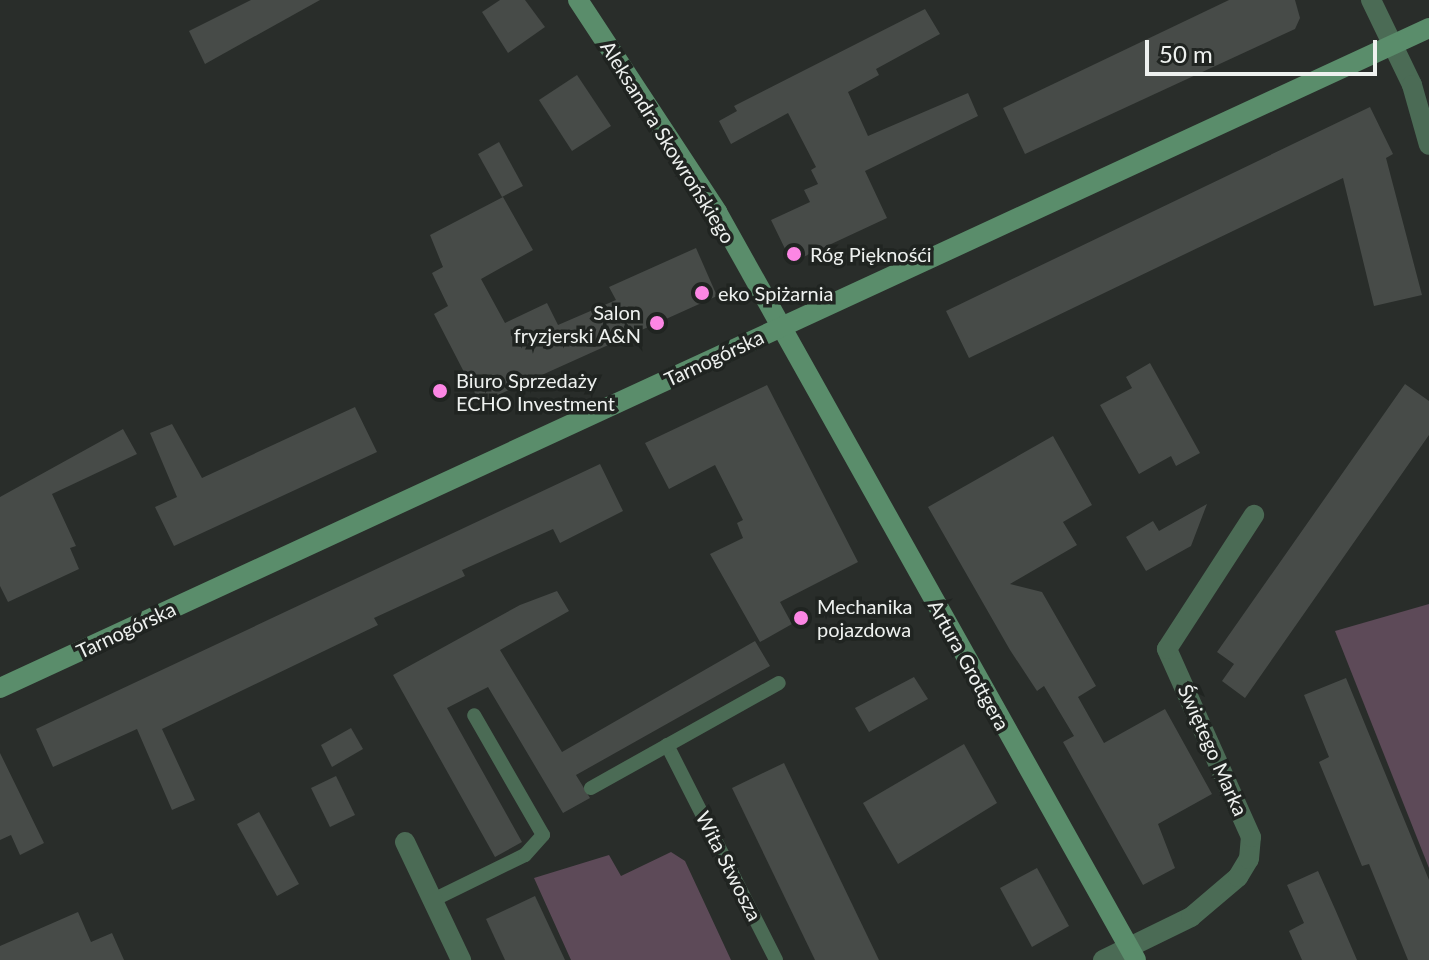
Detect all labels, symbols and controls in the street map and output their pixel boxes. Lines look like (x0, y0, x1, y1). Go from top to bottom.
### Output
scale bar (1149, 24, 1381, 74)
street label: Aleksandra Skowrońskiego (596, 36, 740, 248)
text: 50 m (1159, 39, 1213, 68)
place label: Róg Pięknośći (810, 242, 932, 266)
marker: Róg Pięknośći (785, 245, 803, 263)
place label: eko Spiżarnia (718, 281, 833, 305)
marker: eko Spiżarnia (693, 284, 711, 302)
place label: Salon fryzjerski A&N (513, 300, 641, 347)
marker: Salon fryzjerski A&N (648, 314, 666, 332)
street label: Tarnogórska (661, 325, 767, 391)
place label: Biuro Sprzedaży ECHO Investment (456, 368, 615, 415)
marker: Biuro Sprzedaży ECHO Investment (431, 382, 449, 400)
place label: Mechanika pojazdowa (817, 594, 913, 641)
street label: Artura Grottgera (923, 596, 1015, 734)
street label: Tarnogórska (73, 597, 179, 663)
marker: Mechanika pojazdowa (792, 609, 810, 627)
street label: Świętego Marka (1173, 680, 1253, 820)
street label: Wita Stwosza (691, 807, 767, 925)

